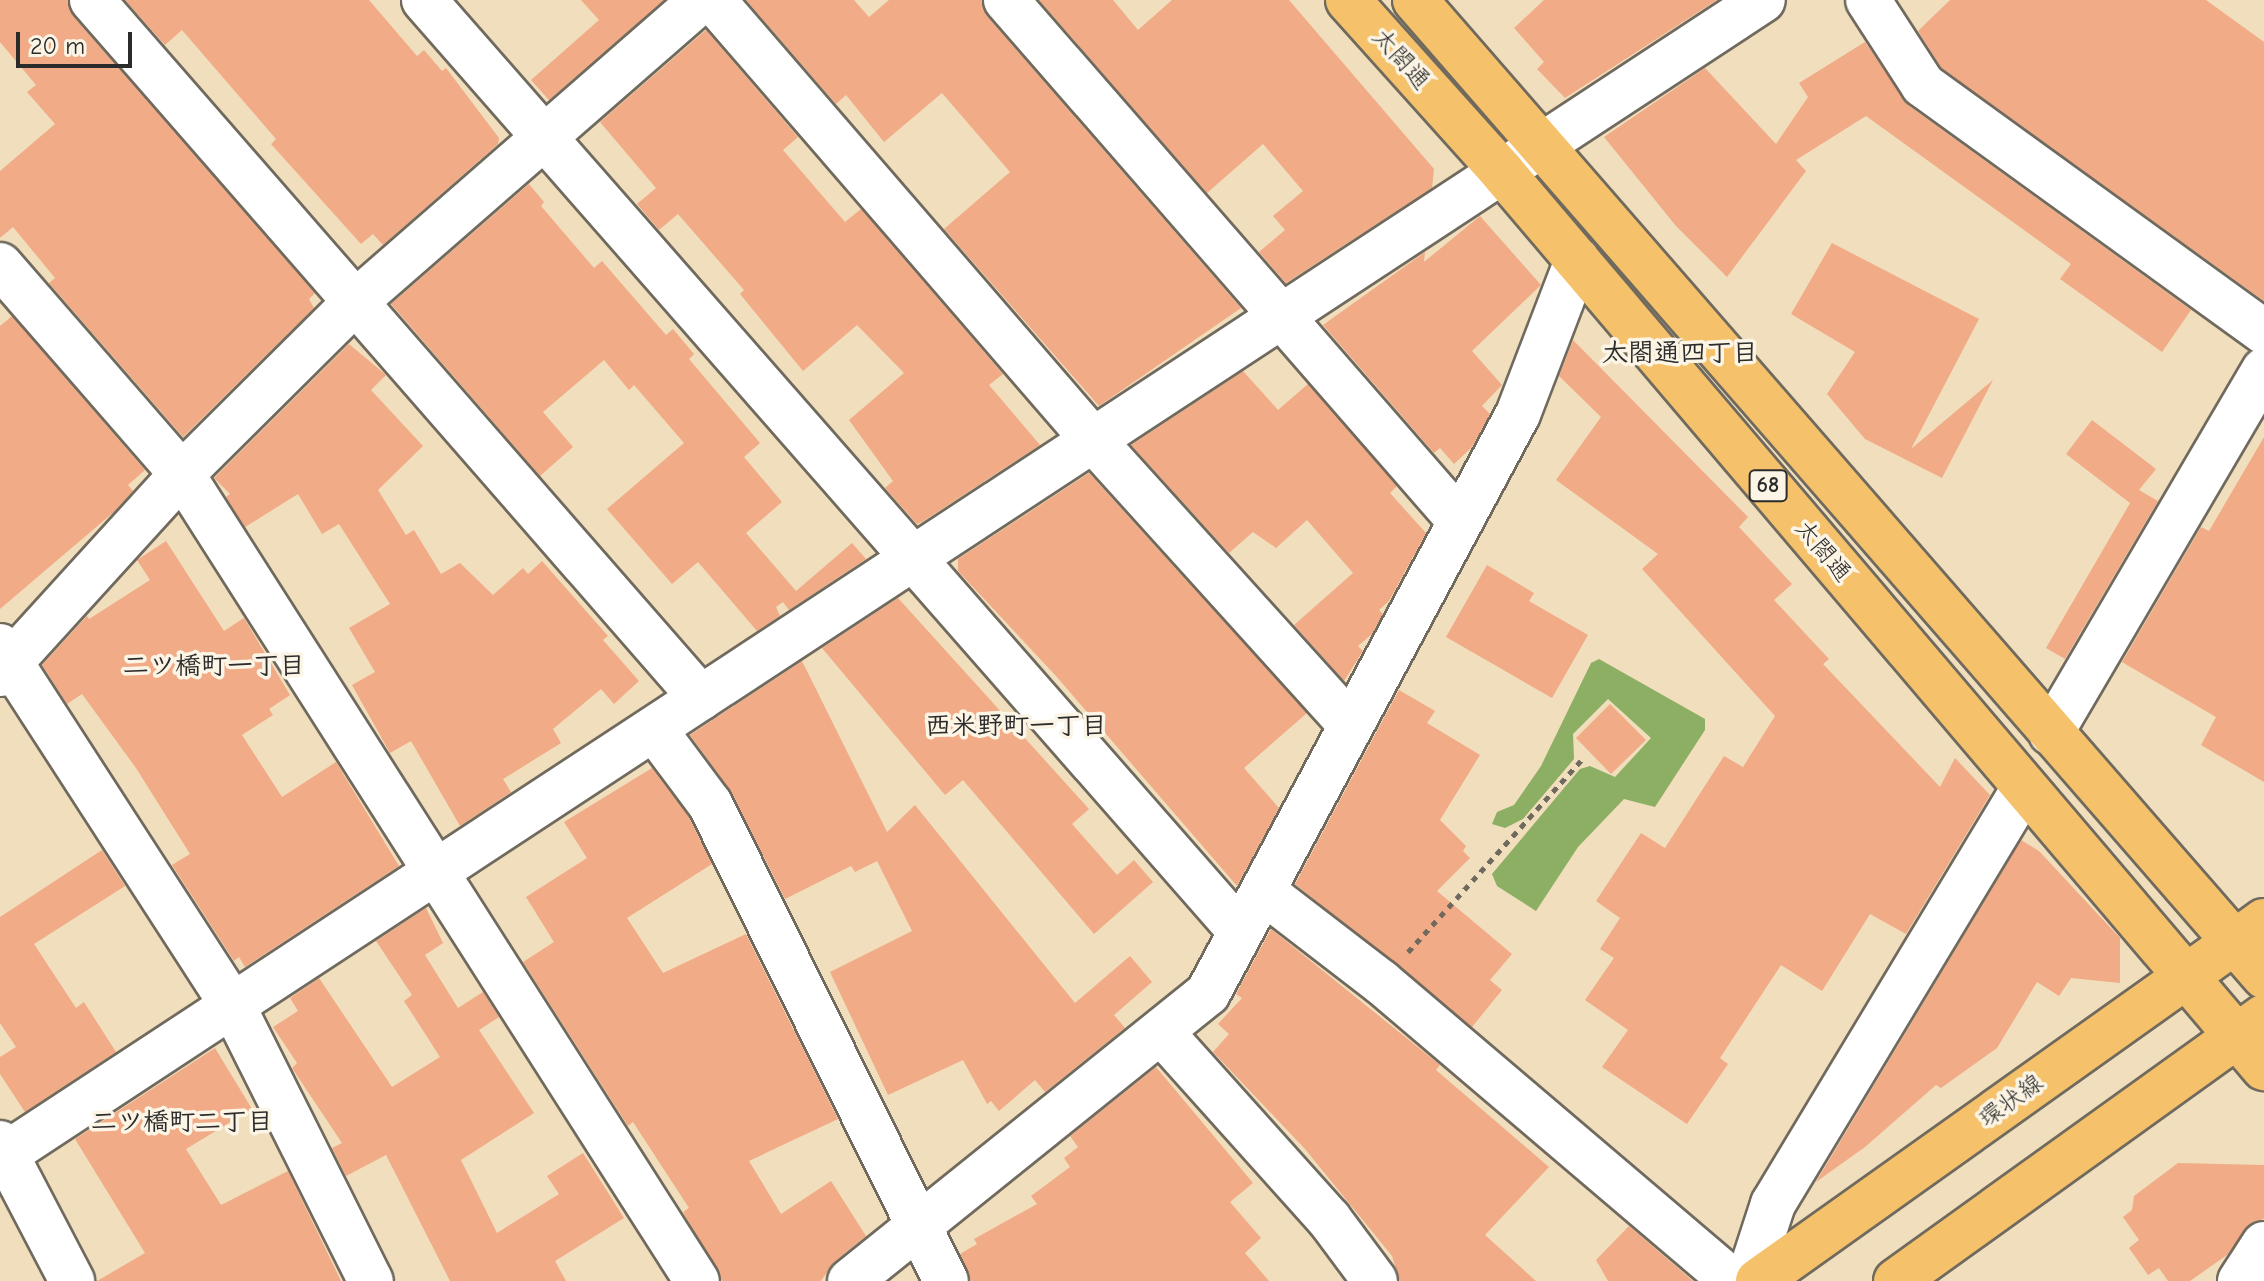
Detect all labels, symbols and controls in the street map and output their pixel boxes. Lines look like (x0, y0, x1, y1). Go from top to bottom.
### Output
scale bar (20, 16, 136, 66)
street label: 太閤通 (1366, 23, 1436, 95)
text: 20 m (30, 32, 85, 60)
district label: 太閤通四丁目 (1602, 338, 1758, 370)
road number: 68 (1748, 468, 1788, 504)
street label: 太閤通 (1789, 514, 1857, 588)
district label: 二ツ橋町一丁目 (123, 651, 305, 683)
district label: 西米野町一丁目 (925, 711, 1107, 743)
street label: 環状線 (1973, 1068, 2049, 1134)
district label: 二ツ橋町二丁目 (91, 1107, 273, 1139)

